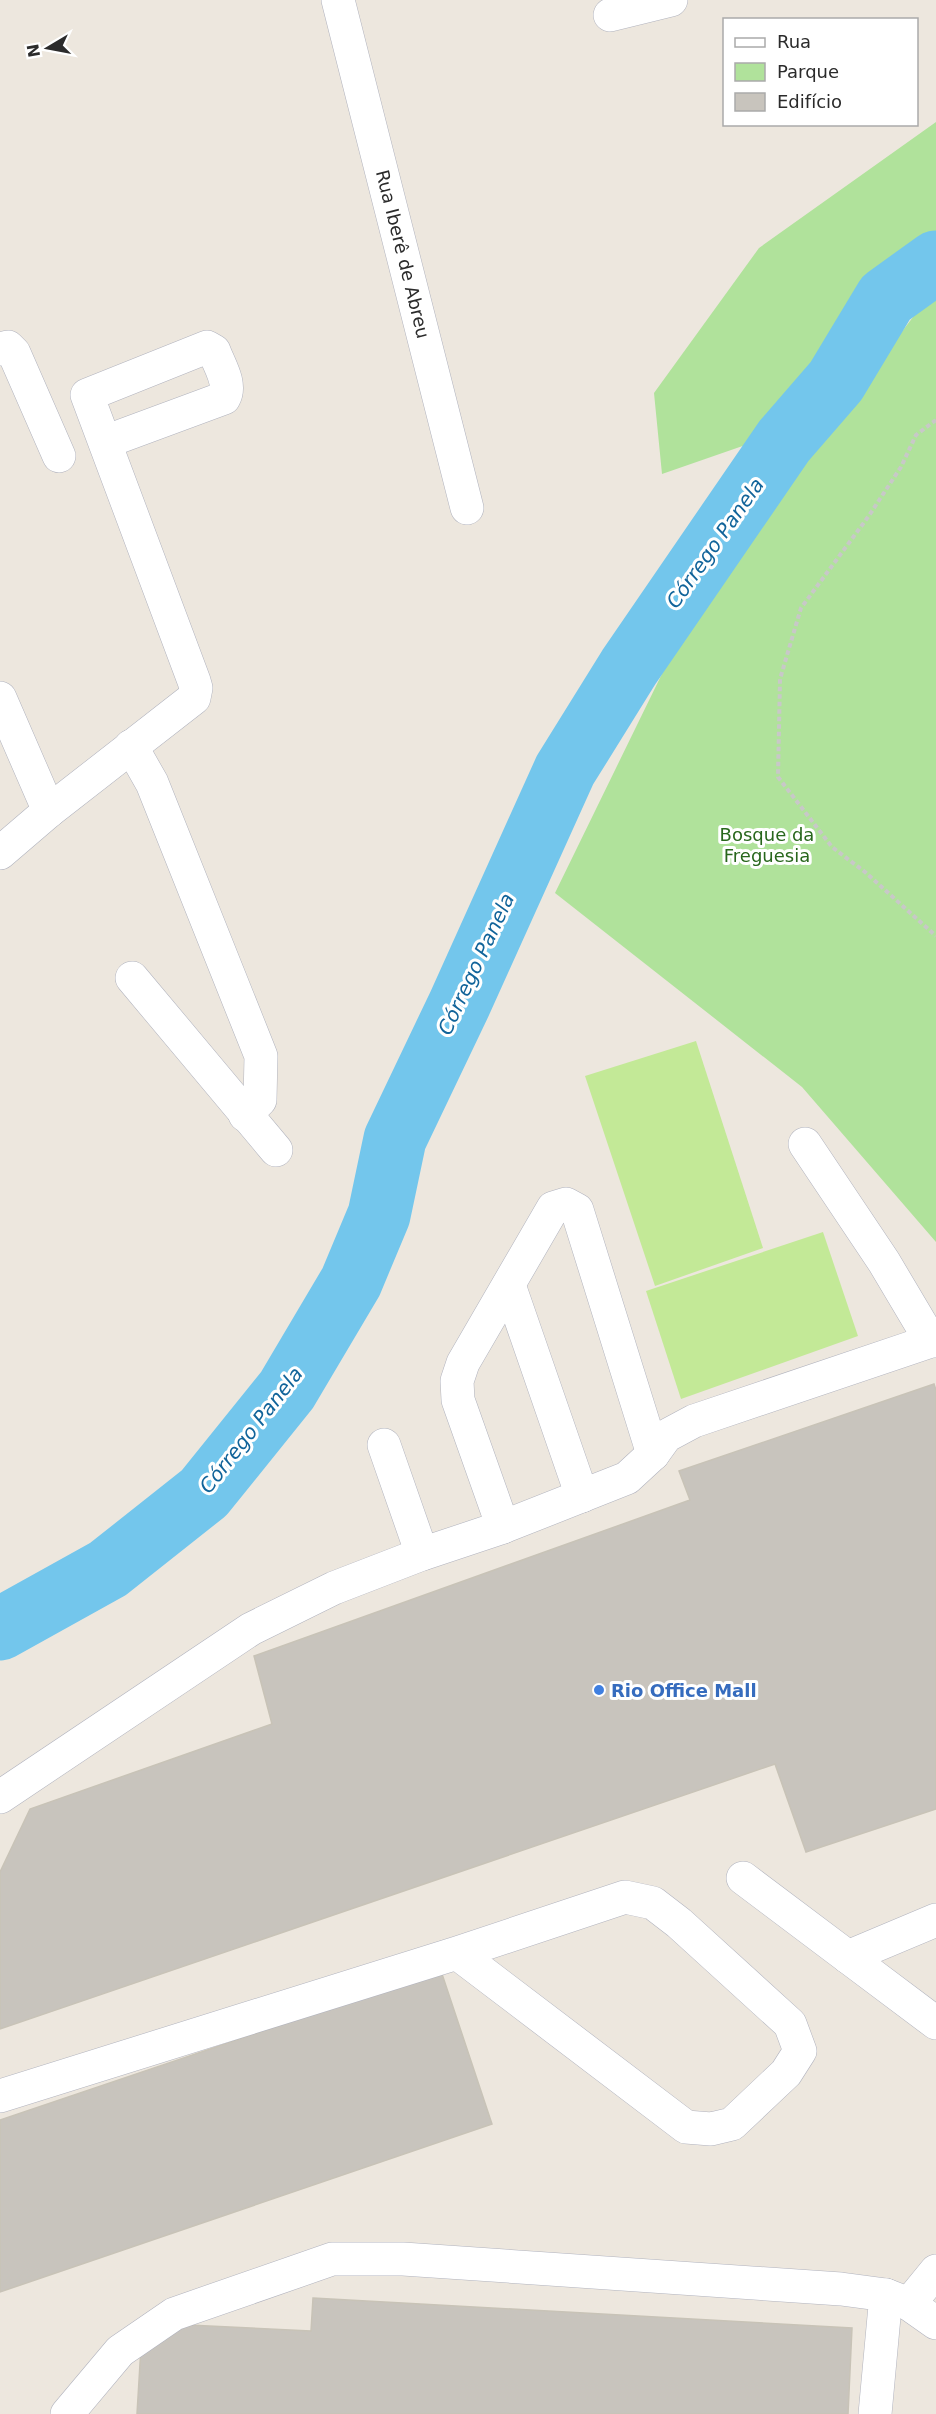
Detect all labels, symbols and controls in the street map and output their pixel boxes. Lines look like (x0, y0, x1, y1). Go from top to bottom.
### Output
north arrow (18, 18, 78, 78)
legend (723, 18, 918, 126)
text: Rua (777, 31, 811, 52)
text: N (23, 42, 44, 59)
text: Parque (777, 61, 839, 82)
text: Edifício (777, 91, 842, 112)
street label: Rua Iberê de Abreu (372, 168, 434, 340)
water label: Córrego Panela (661, 473, 769, 613)
park label: Bosque da Freguesia (720, 824, 814, 866)
water label: Córrego Panela (433, 889, 519, 1039)
water label: Córrego Panela (194, 1362, 308, 1498)
place label: Rio Office Mall (611, 1680, 757, 1701)
marker: Rio Office Mall (592, 1683, 606, 1697)

